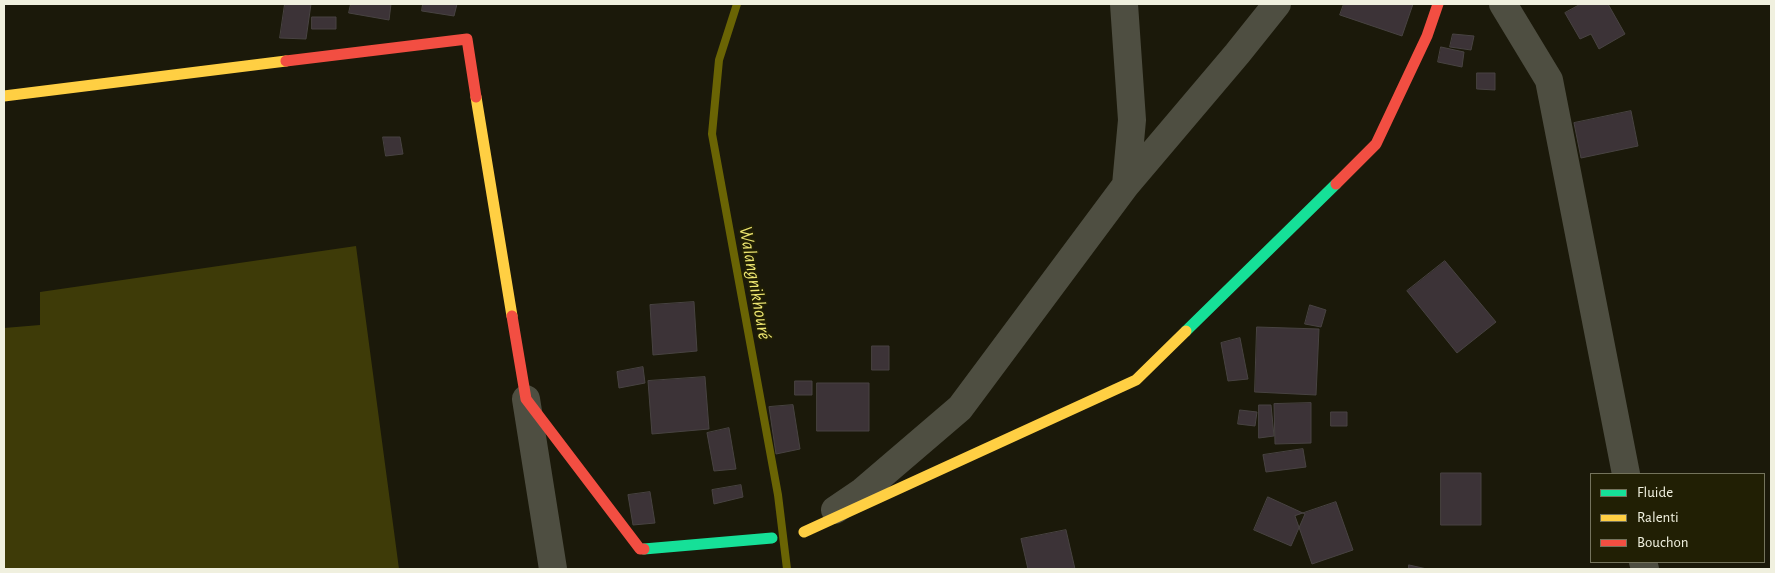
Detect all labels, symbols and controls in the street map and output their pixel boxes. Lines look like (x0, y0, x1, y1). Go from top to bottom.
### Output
water label: Walangnikhouré (734, 225, 776, 341)
legend (1590, 473, 1765, 563)
text: Fluide (1637, 485, 1673, 500)
text: Ralenti (1637, 510, 1679, 525)
text: Bouchon (1637, 535, 1688, 550)

